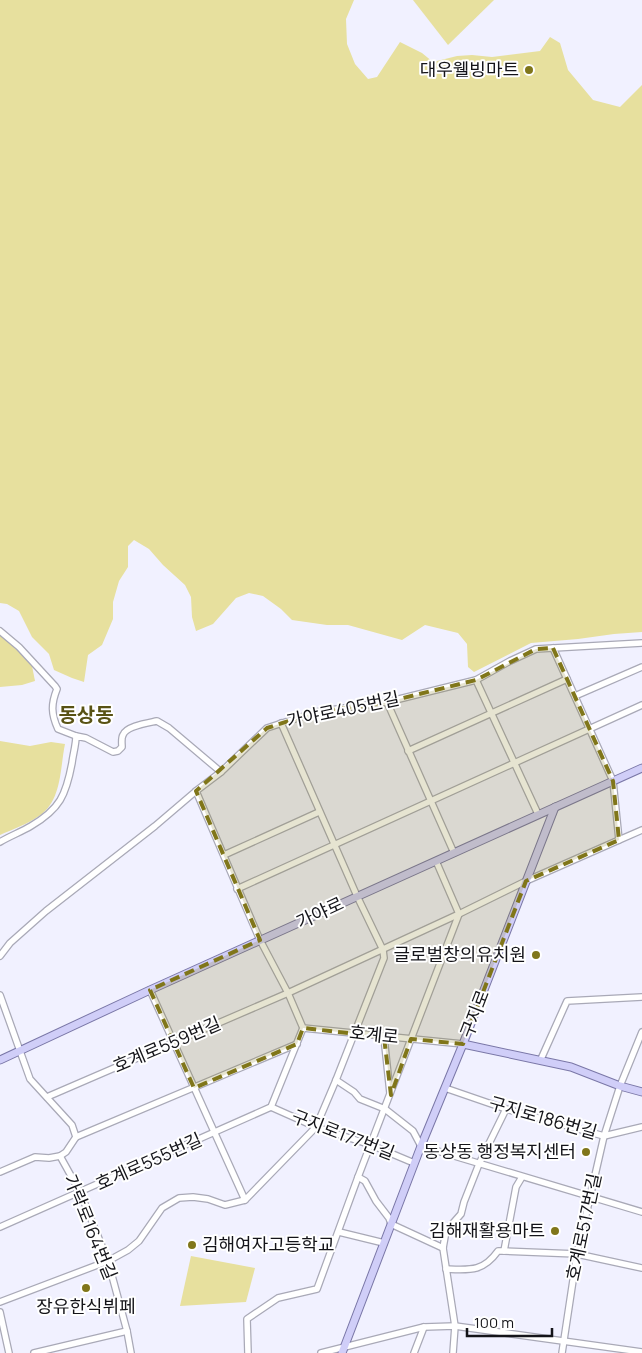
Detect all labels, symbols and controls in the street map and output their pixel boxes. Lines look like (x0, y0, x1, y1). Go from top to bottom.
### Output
place label: 대우웰빙마트 (420, 57, 519, 81)
marker: 대우웰빙마트 (523, 64, 535, 76)
street label: 가야로405번길 (284, 685, 401, 733)
district label: 동상동 (58, 701, 114, 728)
street label: 가야로 (292, 891, 347, 933)
place label: 글로벌창의유치원 (394, 942, 526, 966)
marker: 글로벌창의유치원 (530, 949, 542, 961)
street label: 구지로 (454, 986, 494, 1041)
street label: 호계로559번길 (109, 1011, 224, 1078)
street label: 호계로 (348, 1019, 400, 1049)
street label: 구지로186번길 (486, 1090, 600, 1144)
street label: 구지로177번길 (288, 1103, 398, 1165)
street label: 호계로555번길 (92, 1127, 206, 1195)
place label: 동상동 행정복지센터 (423, 1139, 576, 1163)
marker: 동상동 행정복지센터 (580, 1146, 592, 1158)
street label: 가락로164번길 (59, 1170, 123, 1283)
street label: 호계로517번길 (560, 1171, 606, 1283)
place label: 김해재활용마트 (429, 1218, 545, 1242)
marker: 김해재활용마트 (549, 1225, 561, 1237)
place label: 김해여자고등학교 (202, 1232, 334, 1256)
marker: 김해여자고등학교 (186, 1239, 198, 1251)
marker: 장유한식뷔페 (80, 1282, 92, 1294)
place label: 장유한식뷔페 (36, 1294, 136, 1318)
scale bar (467, 1306, 552, 1338)
text: 100 m (474, 1312, 514, 1333)

